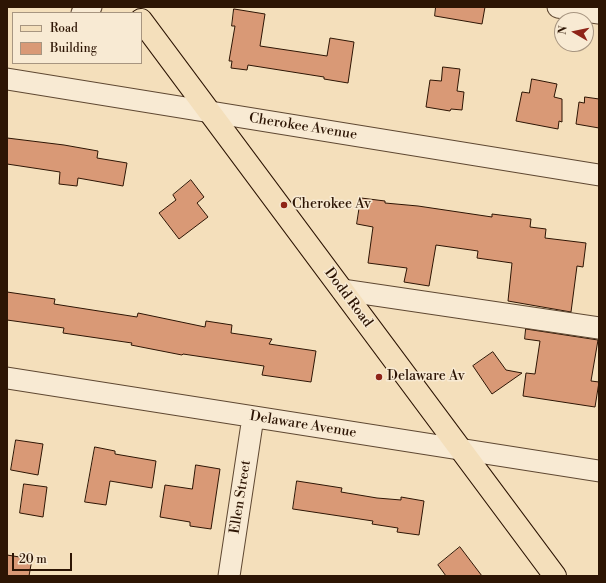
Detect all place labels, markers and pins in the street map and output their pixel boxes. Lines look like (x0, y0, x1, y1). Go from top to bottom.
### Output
place label: Cherokee Av (292, 197, 371, 213)
marker: Cherokee Av (279, 200, 289, 210)
place label: Delaware Av (387, 369, 465, 385)
marker: Delaware Av (374, 372, 384, 382)

